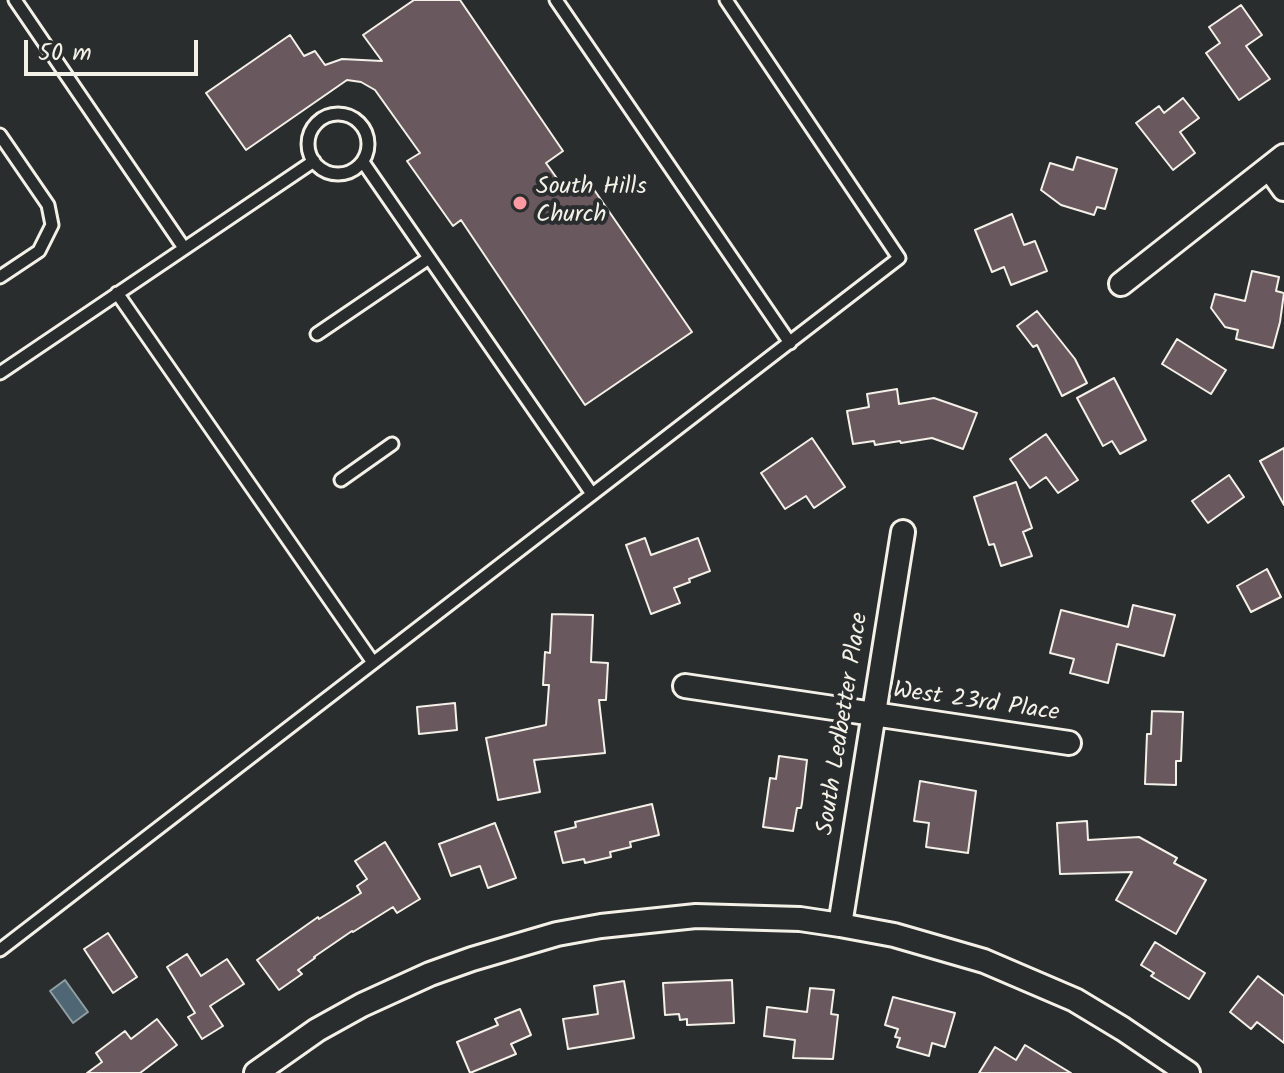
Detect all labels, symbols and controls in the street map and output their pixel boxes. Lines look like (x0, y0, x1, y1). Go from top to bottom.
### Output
scale bar (28, 24, 202, 74)
text: 50 m (38, 34, 92, 73)
place label: South Hills Church (536, 175, 647, 231)
marker: South Hills Church (511, 194, 529, 212)
street label: South Ledbetter Place (813, 611, 877, 837)
street label: West 23rd Place (891, 678, 1061, 730)

